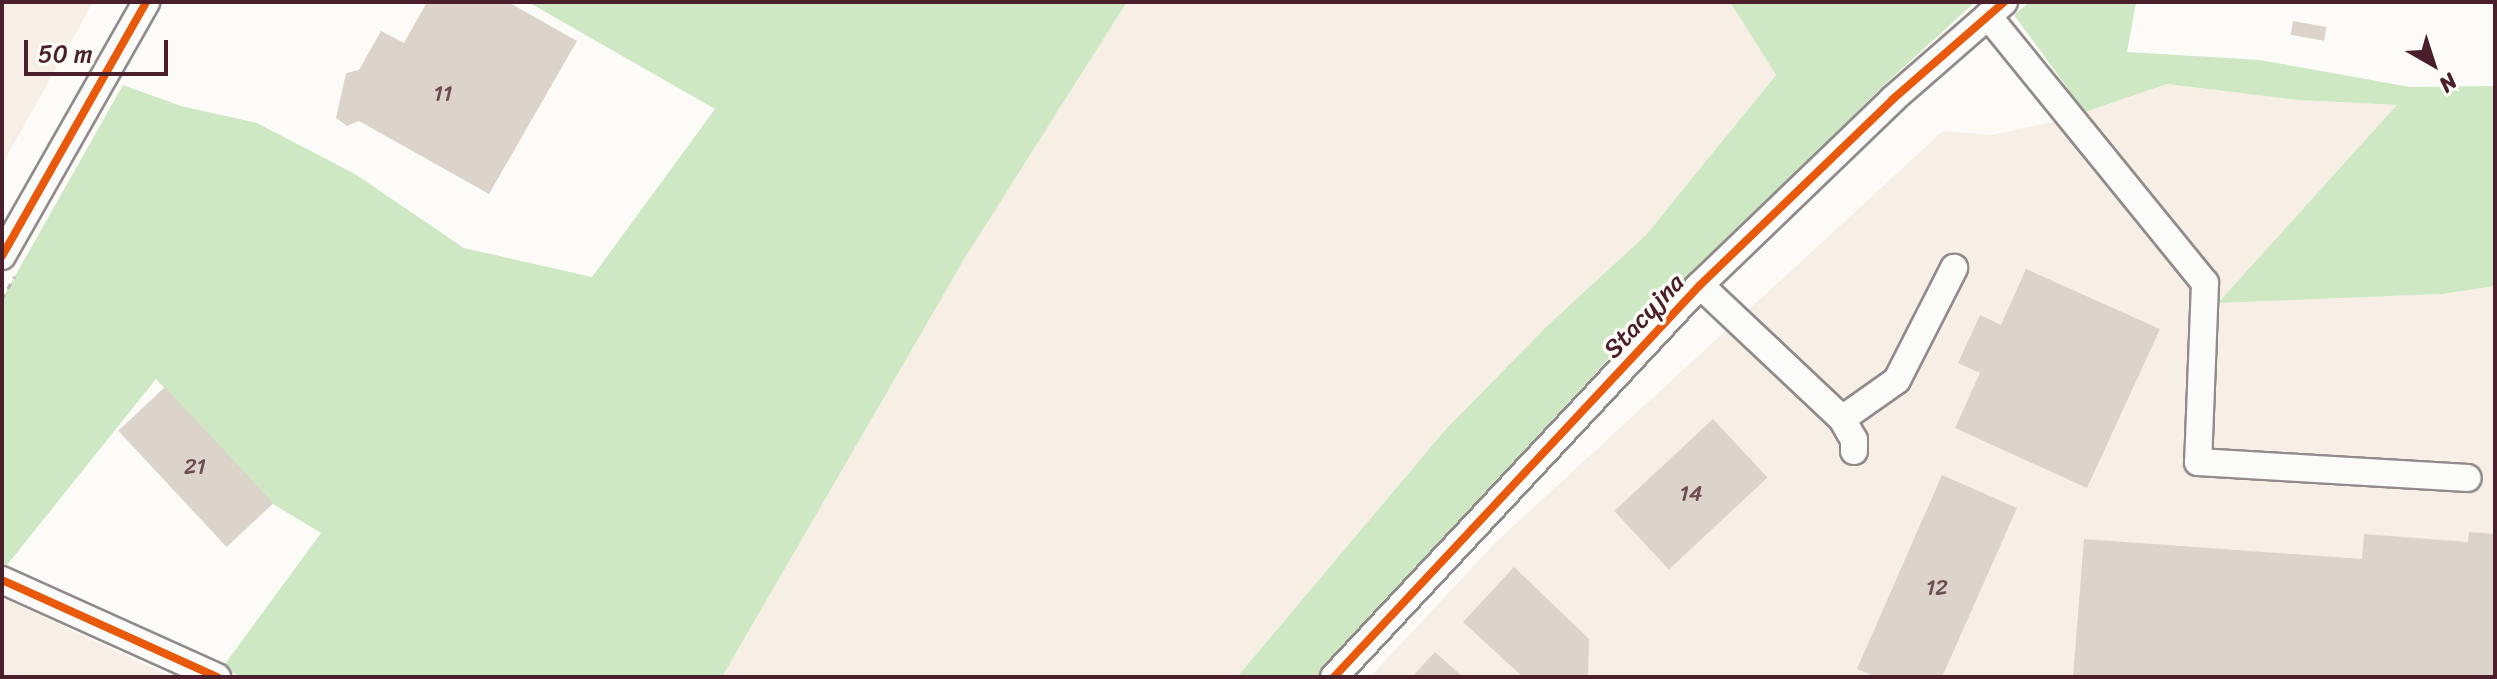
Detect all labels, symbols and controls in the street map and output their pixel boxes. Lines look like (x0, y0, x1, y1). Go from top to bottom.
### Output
scale bar (28, 24, 172, 74)
north arrow (2393, 24, 2473, 104)
text: 50 m (38, 33, 93, 75)
text: N (2430, 63, 2467, 103)
house number: 11 (434, 81, 452, 107)
street label: Stacyjna (1597, 267, 1691, 365)
house number: 21 (184, 454, 206, 480)
house number: 14 (1679, 481, 1703, 507)
house number: 12 (1926, 575, 1948, 601)

